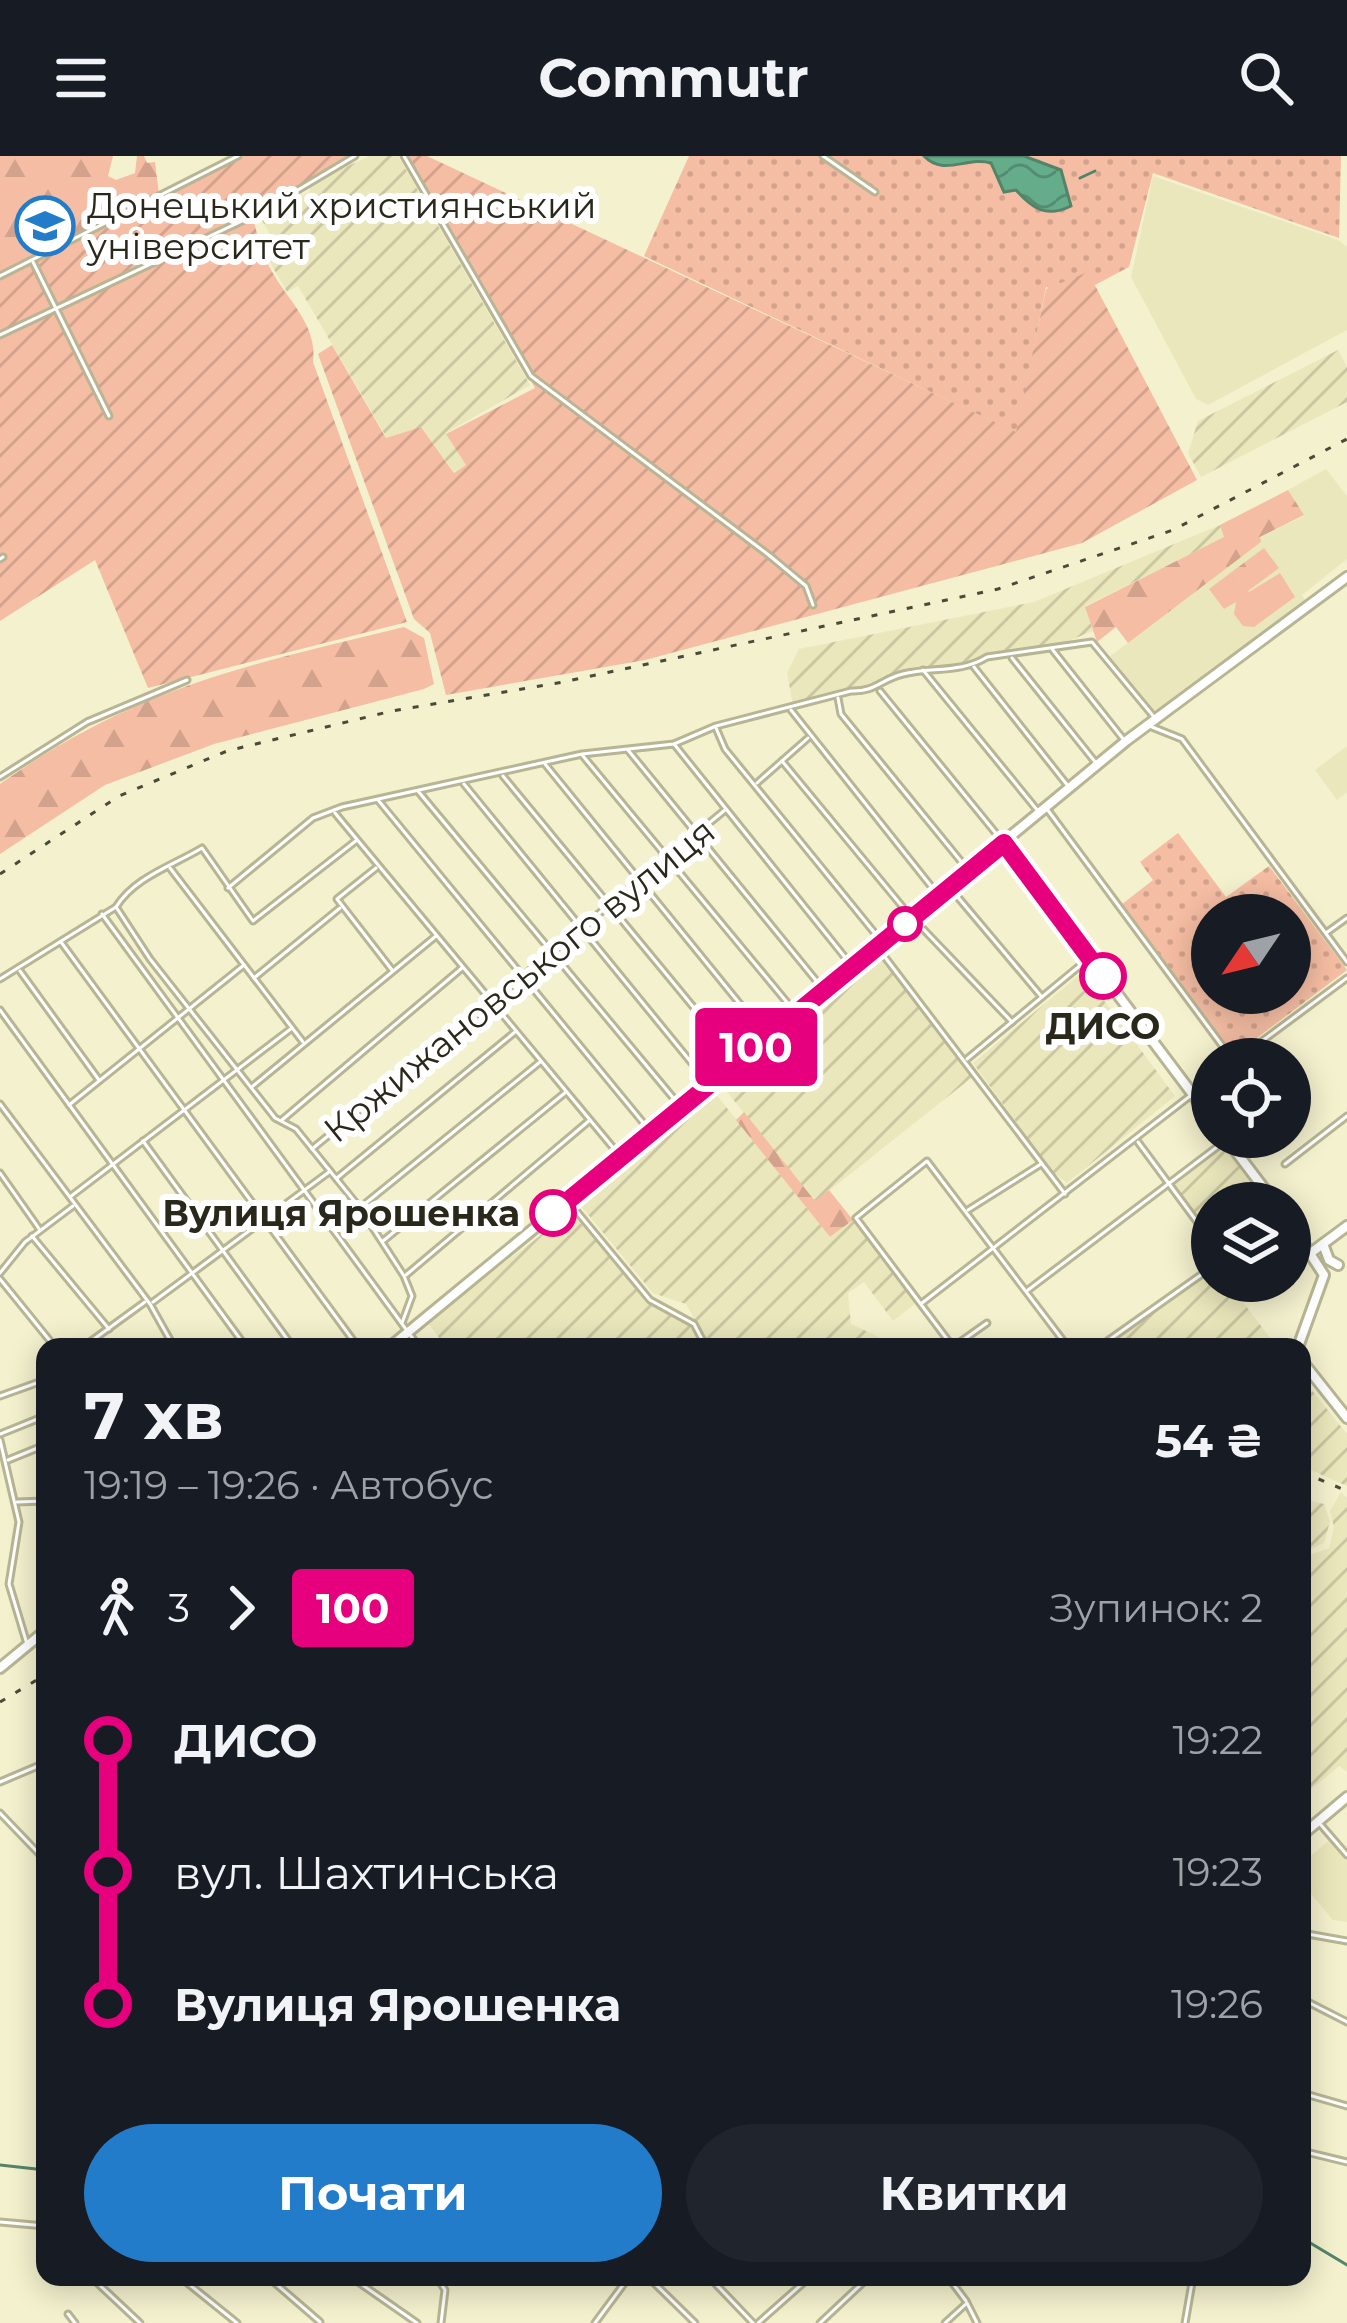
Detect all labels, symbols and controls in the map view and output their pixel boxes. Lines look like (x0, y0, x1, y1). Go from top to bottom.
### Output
icon: menu (48, 45, 114, 111)
text: Commutr (538, 45, 809, 111)
icon: search (1233, 45, 1299, 111)
place label: Донецький християнський університет (86, 183, 596, 268)
school or university icon: Донецький християнський університет (14, 195, 76, 257)
street label: Кржижановського вулиця (315, 809, 723, 1151)
north arrow (1191, 894, 1311, 1014)
map controls (1191, 894, 1311, 1302)
unlabelled marker (889, 908, 921, 940)
marker: ДИСО (1081, 954, 1125, 998)
place label: ДИСО (1046, 1004, 1160, 1048)
line badge: 100 (687, 1008, 825, 1086)
text: 100 (719, 1021, 793, 1073)
button: locate (1191, 1038, 1311, 1158)
button: layers (1191, 1182, 1311, 1302)
place label: Вулиця Ярошенка (162, 1191, 520, 1235)
marker: Вулиця Ярошенка (531, 1191, 575, 1235)
text: 7 хв (84, 1375, 224, 1456)
text: 54 ₴ (1155, 1413, 1263, 1468)
text: 19:19 – 19:26 · Автобус (84, 1461, 493, 1509)
icon: walk (84, 1575, 150, 1641)
icon: forward (208, 1575, 274, 1641)
text: 100 (316, 1582, 390, 1634)
text: 3 (168, 1584, 190, 1632)
text: Зупинок: 2 (1050, 1584, 1263, 1632)
text: ДИСО (174, 1713, 318, 1768)
text: 19:22 (1173, 1716, 1263, 1764)
text: вул. Шахтинська (174, 1845, 559, 1900)
text: 19:23 (1173, 1848, 1263, 1896)
text: Вулиця Ярошенка (174, 1977, 621, 2032)
text: 19:26 (1171, 1980, 1263, 2028)
button: Почати (84, 2124, 662, 2262)
button: Квитки (686, 2124, 1263, 2262)

